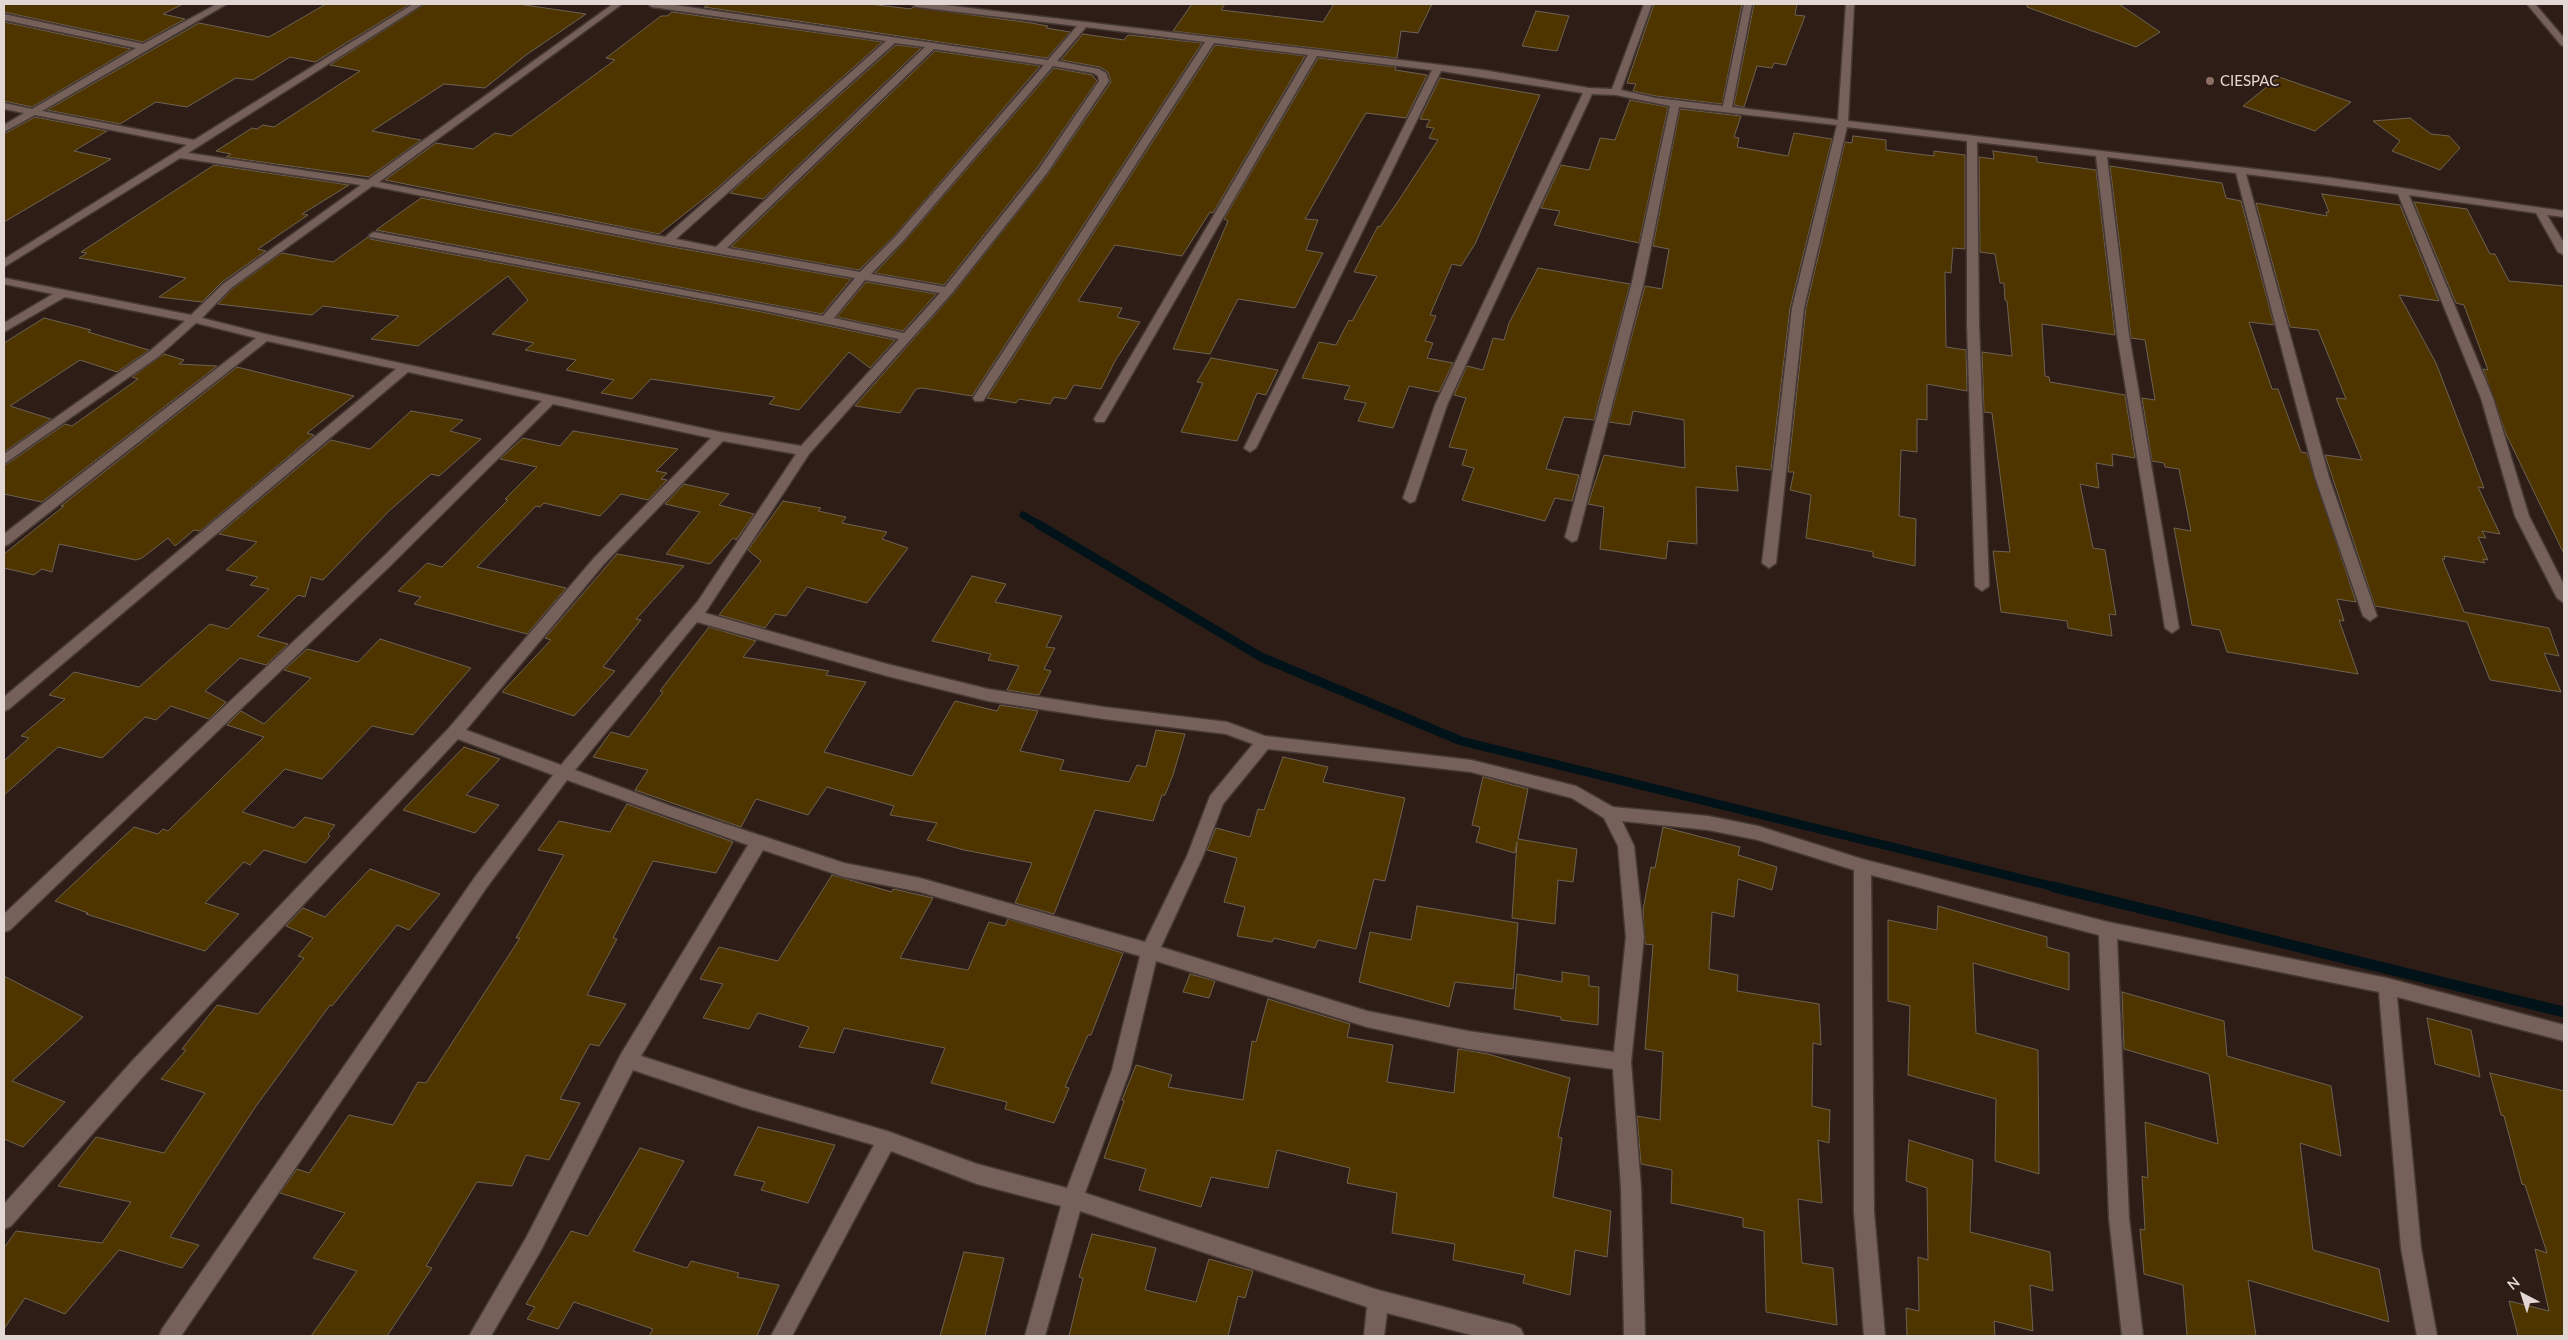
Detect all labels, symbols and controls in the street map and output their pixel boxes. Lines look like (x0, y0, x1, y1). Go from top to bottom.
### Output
place label: CIESPAC (2220, 72, 2279, 90)
marker: CIESPAC (2204, 75, 2216, 87)
north arrow (2498, 1270, 2548, 1320)
text: N (2503, 1273, 2523, 1293)

